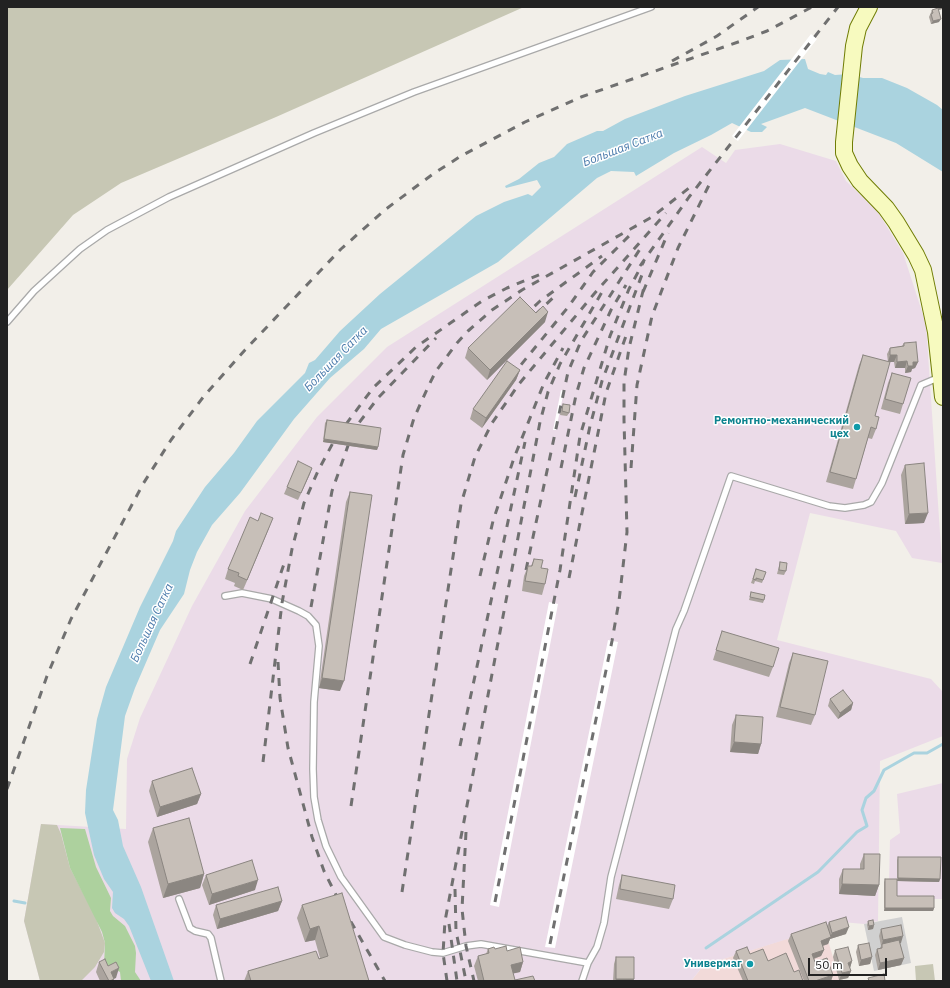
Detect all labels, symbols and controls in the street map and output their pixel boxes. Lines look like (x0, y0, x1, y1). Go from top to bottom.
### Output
water label: Большая Сатка (581, 126, 665, 170)
water label: Большая Сатка (301, 323, 371, 395)
place label: Ремонтно-механический цех (714, 414, 849, 440)
marker: Ремонтно-механический цех (852, 422, 862, 432)
water label: Большая Сатка (128, 581, 176, 665)
scale bar (810, 950, 889, 976)
place label: Универмаг (684, 957, 742, 971)
text: 50 m (815, 957, 843, 972)
marker: Универмаг (745, 959, 755, 969)

